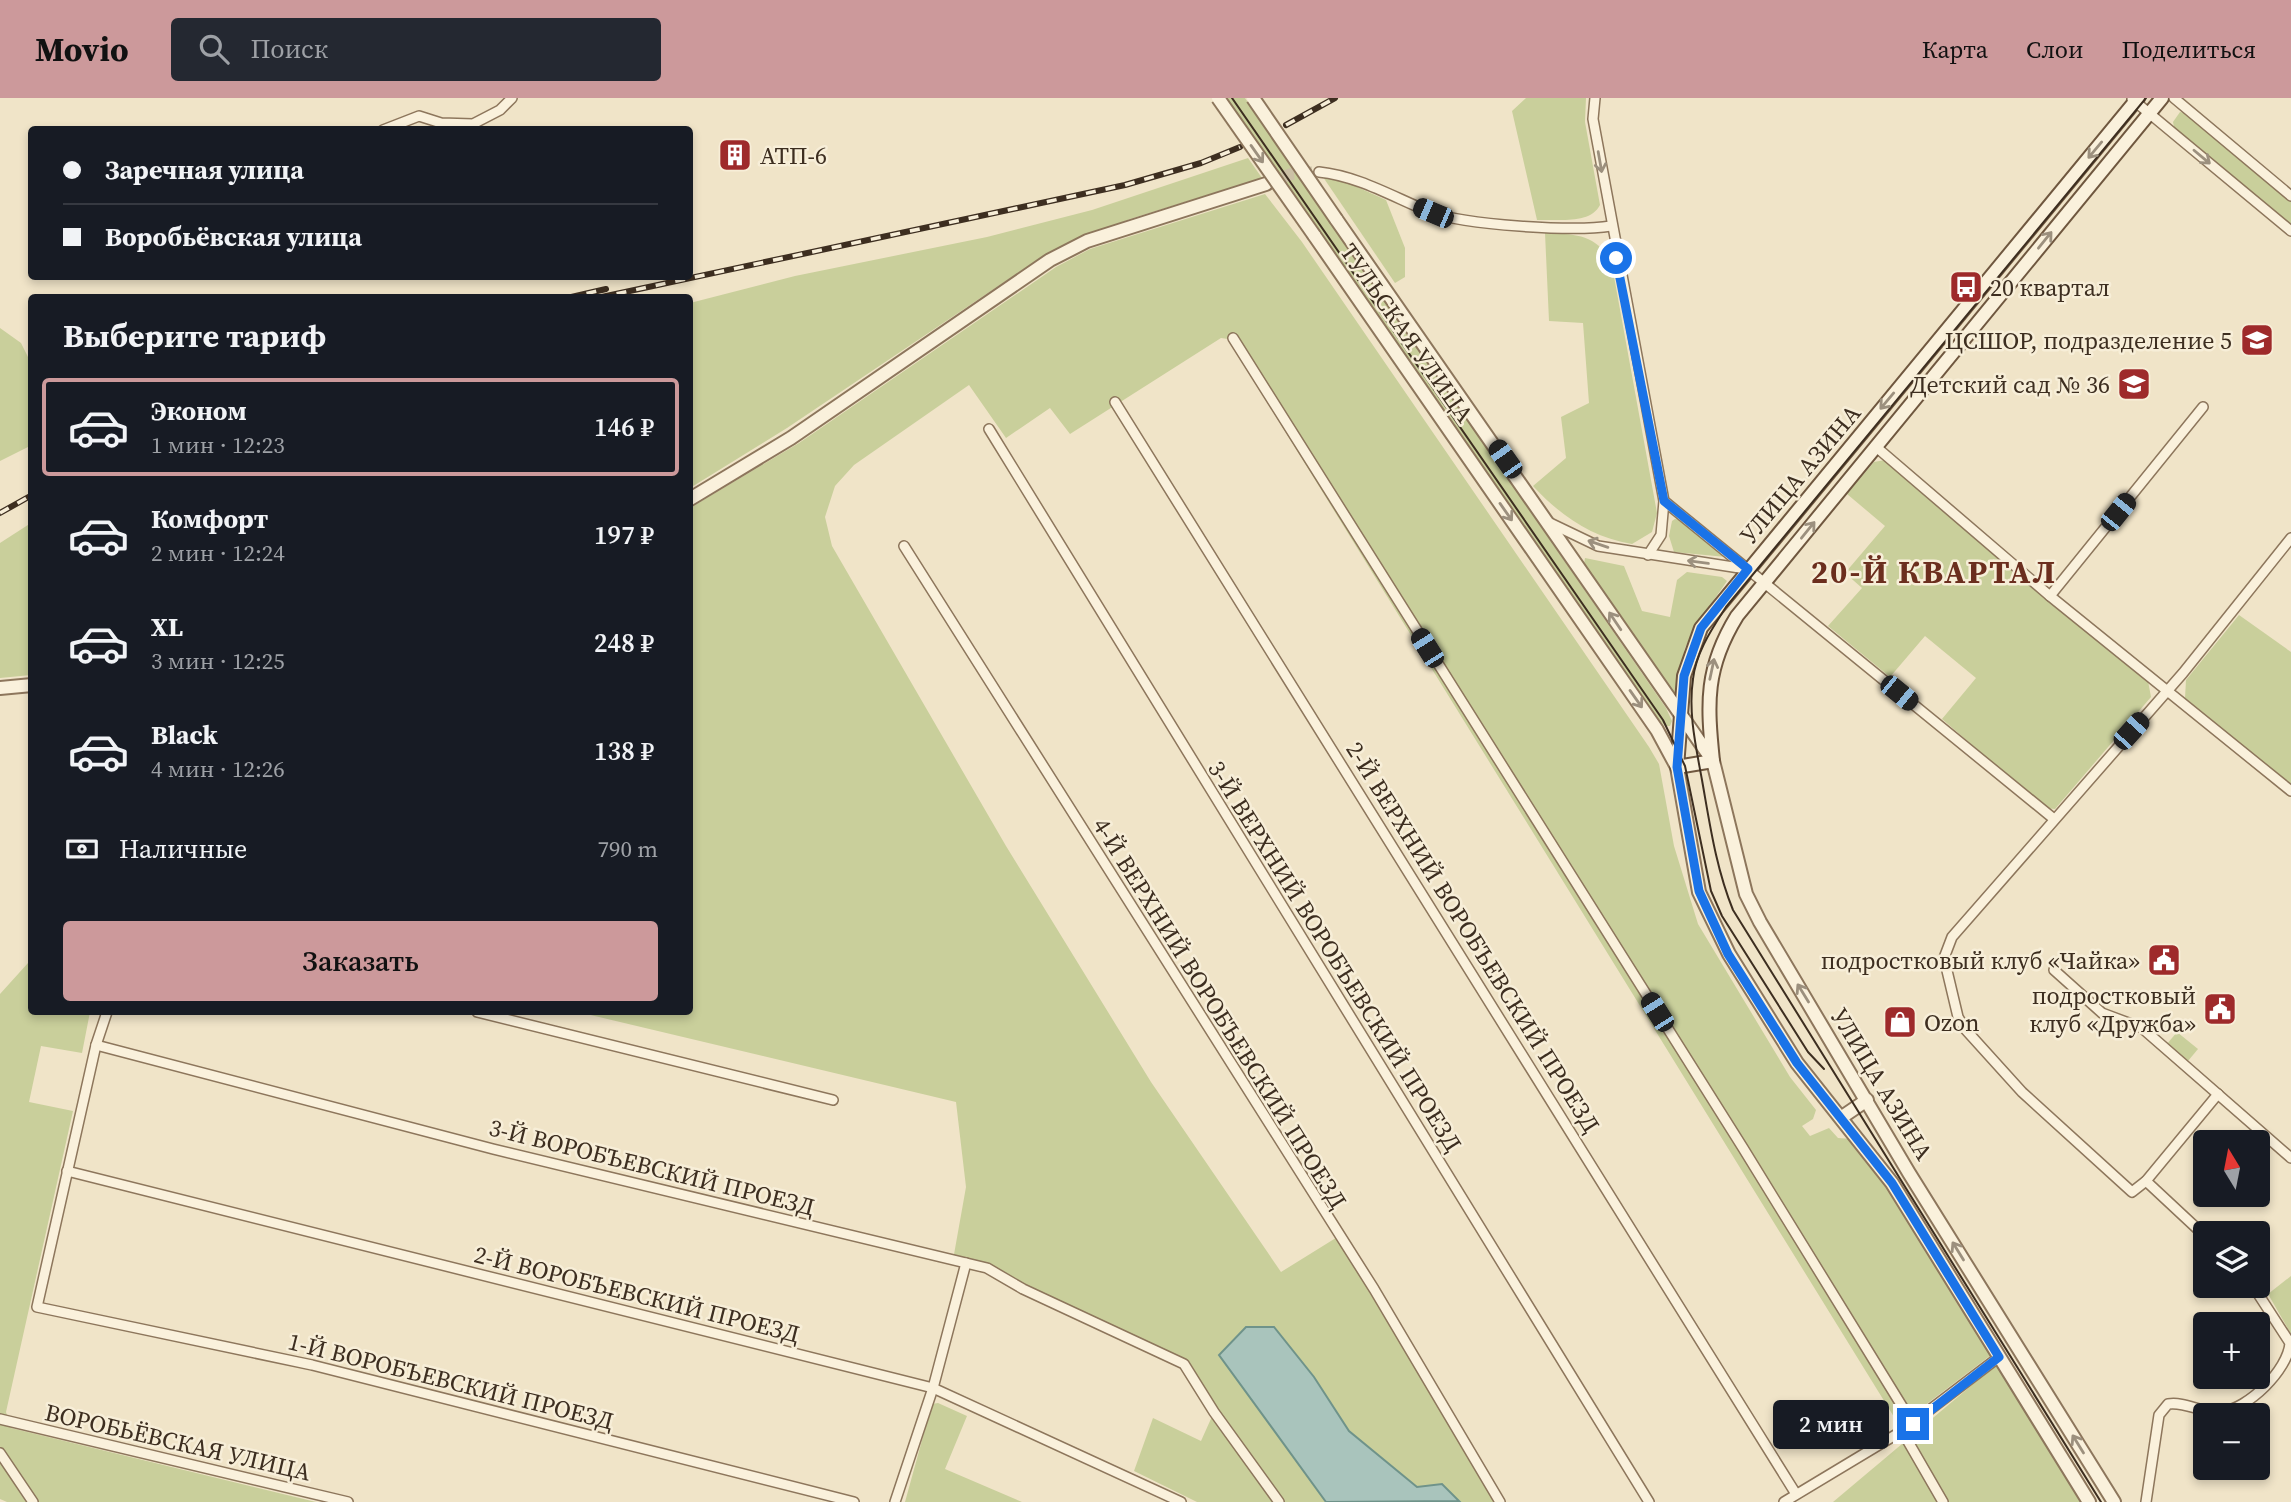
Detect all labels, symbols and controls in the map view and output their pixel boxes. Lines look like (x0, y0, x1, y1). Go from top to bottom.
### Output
search box (171, 18, 661, 81)
text: Movio (35, 27, 129, 72)
icon: search (195, 30, 233, 68)
text: Поиск (251, 31, 328, 67)
text: Карта (1922, 33, 1988, 66)
text: Слои (2026, 33, 2083, 66)
text: Поделиться (2121, 33, 2256, 66)
building icon: АТП-6 (716, 136, 754, 174)
place label: АТП-6 (760, 139, 827, 172)
one-way arrow (2087, 141, 2103, 159)
one-way arrow (1250, 144, 1264, 163)
one-way arrow (2192, 149, 2210, 165)
one-way arrow (1594, 150, 1607, 173)
text: Заречная улица (105, 152, 304, 188)
car (1410, 195, 1457, 231)
text: Воробьёвская улица (105, 219, 362, 255)
one-way arrow (2038, 232, 2053, 250)
street label: ТУЛЬСКАЯ УЛИЦА (1333, 237, 1481, 429)
route start (1600, 242, 1632, 274)
bus stop icon: 20 квартал (1947, 268, 1985, 306)
place label: 20 квартал (1990, 271, 2110, 304)
text: Выберите тариф (63, 314, 326, 358)
school or university icon: ЦСШОР, подразделение 5 (2238, 321, 2276, 359)
place label: ЦСШОР, подразделение 5 (1945, 324, 2232, 357)
school or university icon: Детский сад № 36 (2115, 365, 2153, 403)
place label: Детский сад № 36 (1910, 368, 2110, 401)
one-way arrow (1879, 392, 1895, 410)
text: Эконом (151, 393, 247, 429)
icon: car (67, 396, 130, 459)
street label: УЛИЦА АЗИНА (1732, 397, 1868, 551)
text: 146 ₽ (594, 409, 654, 445)
text: 1 мин · 12:23 (151, 429, 285, 461)
car (1485, 436, 1526, 482)
car (2097, 489, 2140, 535)
text: Комфорт (151, 501, 268, 537)
one-way arrow (1499, 502, 1513, 521)
icon: car (67, 504, 130, 567)
text: 197 ₽ (594, 517, 654, 553)
one-way arrow (1800, 521, 1815, 539)
text: 2 мин · 12:24 (151, 537, 285, 569)
one-way arrow (1587, 537, 1609, 549)
district label: 20-Й КВАРТАЛ (1811, 550, 2057, 594)
one-way arrow (1687, 555, 1710, 568)
text: XL (151, 609, 183, 645)
icon: car (67, 612, 130, 675)
one-way arrow (1608, 612, 1623, 631)
text: 248 ₽ (594, 625, 654, 661)
car (1407, 625, 1448, 671)
text: 3 мин · 12:25 (151, 645, 285, 677)
one-way arrow (1706, 658, 1720, 681)
car (1877, 672, 1922, 714)
one-way arrow (1629, 689, 1643, 708)
car (2110, 708, 2153, 754)
text: Black (151, 717, 218, 753)
icon: car (67, 720, 130, 783)
text: 138 ₽ (594, 733, 654, 769)
street label: 2-Й ВЕРХНИЙ ВОРОБЪЕВСКИЙ ПРОЕЗД (1338, 735, 1608, 1139)
text: 4 мин · 12:26 (151, 753, 285, 785)
street label: 3-Й ВЕРХНИЙ ВОРОБЪЕВСКИЙ ПРОЕЗД (1200, 754, 1470, 1158)
street label: 4-Й ВЕРХНИЙ ВОРОБЪЕВСКИЙ ПРОЕЗД (1085, 811, 1355, 1215)
icon: cash (63, 830, 101, 868)
text: Наличные (119, 831, 247, 867)
text: 790 m (597, 833, 658, 865)
button: Заказать (63, 921, 658, 1001)
public building icon: подростковый клуб «Чайка» (2145, 941, 2183, 979)
place label: подростковый клуб «Чайка» (1821, 944, 2140, 977)
place label: подростковый клуб «Дружба» (2029, 979, 2196, 1040)
one-way arrow (1796, 983, 1810, 1003)
car (1637, 989, 1678, 1035)
public building icon: подростковый клуб «Дружба» (2201, 990, 2239, 1028)
street label: УЛИЦА АЗИНА (1823, 1002, 1941, 1166)
shop icon: Ozon (1881, 1003, 1919, 1041)
place label: Ozon (1924, 1006, 1980, 1039)
street label: 3-Й ВОРОБЪЕВСКИЙ ПРОЕЗД (486, 1111, 818, 1223)
north arrow (2193, 1130, 2270, 1208)
map controls (2193, 1130, 2270, 1480)
button: layers (2193, 1221, 2270, 1298)
street label: 2-Й ВОРОБЪЕВСКИЙ ПРОЕЗД (471, 1238, 803, 1350)
one-way arrow (1950, 1241, 1964, 1261)
button: + (2193, 1312, 2270, 1389)
street label: 1-Й ВОРОБЪЕВСКИЙ ПРОЕЗД (285, 1325, 617, 1437)
street label: ВОРОБЬЁВСКАЯ УЛИЦА (42, 1395, 314, 1489)
callout: 2 мин (1773, 1400, 1888, 1448)
button: − (2193, 1403, 2270, 1480)
text: 2 мин (1799, 1408, 1863, 1440)
route end (1897, 1408, 1929, 1440)
one-way arrow (2070, 1435, 2085, 1454)

